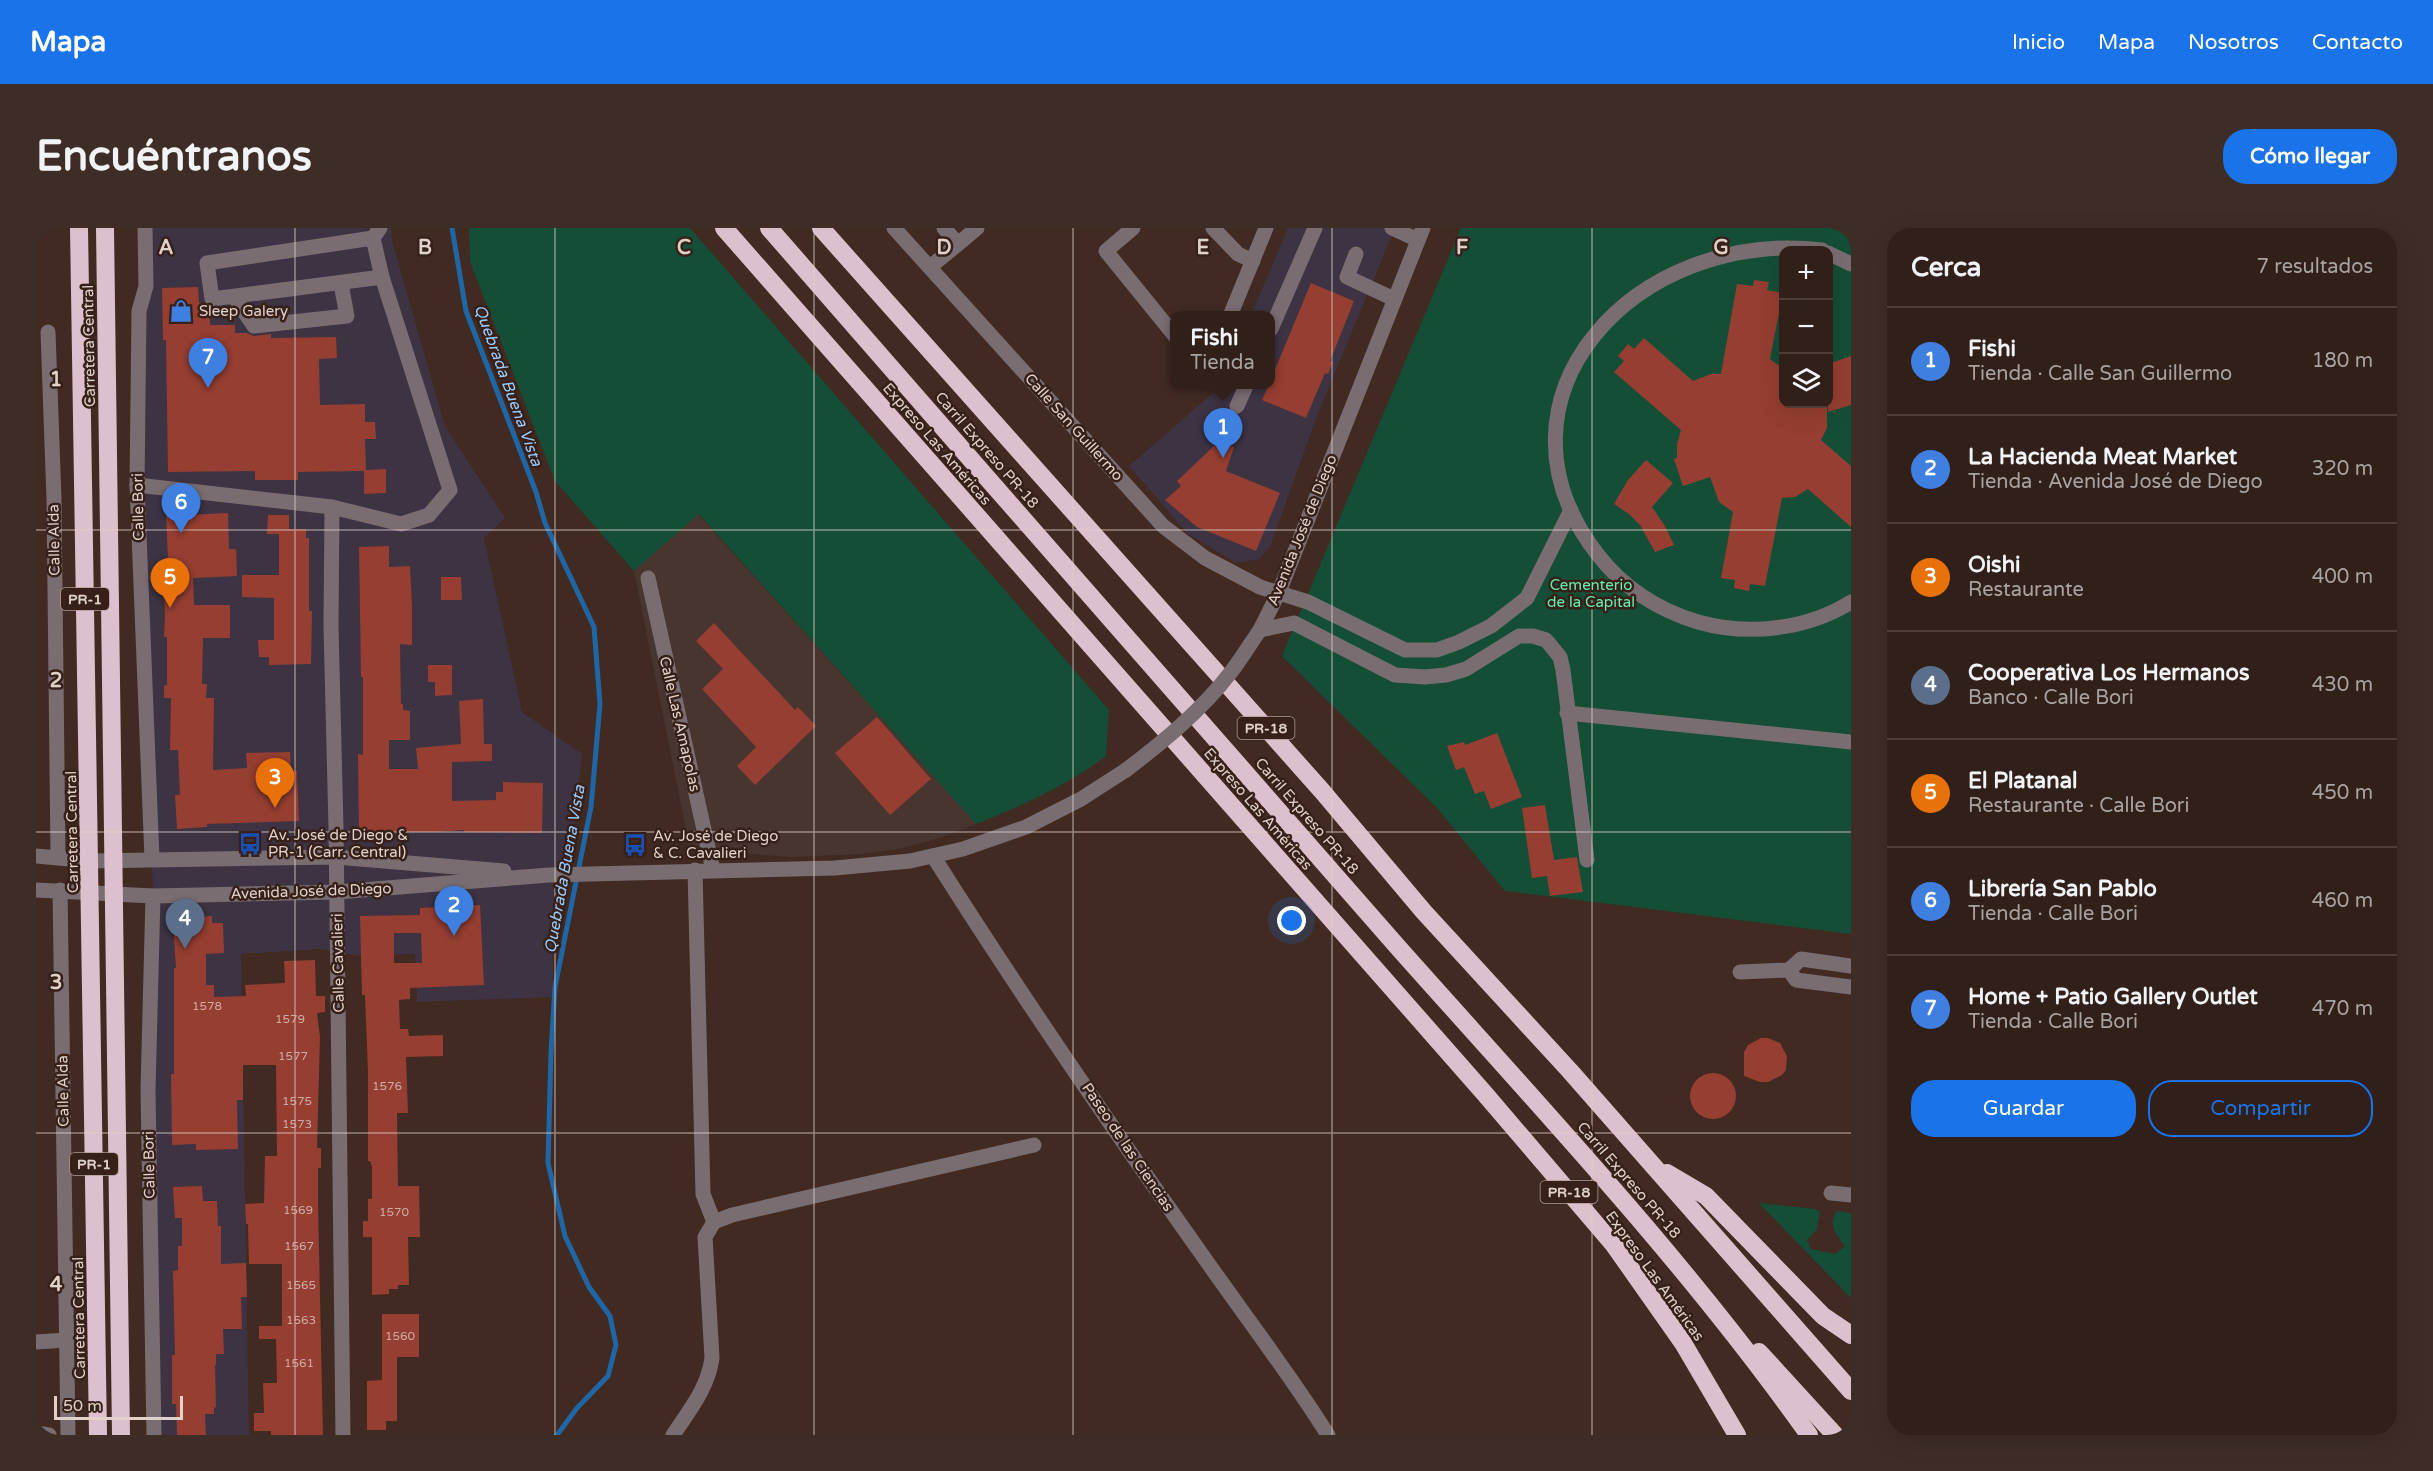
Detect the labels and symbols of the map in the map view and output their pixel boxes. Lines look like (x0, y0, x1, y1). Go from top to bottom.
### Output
text: A (159, 236, 174, 260)
text: B (418, 236, 432, 260)
text: C (677, 236, 691, 260)
text: D (936, 236, 952, 260)
text: E (1197, 236, 1210, 260)
text: F (1456, 236, 1468, 260)
text: G (1713, 236, 1729, 260)
street label: Carretera Central (79, 285, 99, 407)
shop icon: Sleep Galery (168, 298, 194, 324)
place label: Sleep Galery (199, 302, 288, 320)
water label: Quebrada Buena Vista (470, 302, 547, 470)
pin: 7 (188, 338, 228, 388)
text: 1 (50, 368, 62, 392)
street label: Calle San Guillermo (1021, 370, 1127, 484)
street label: Expreso Las Américas (879, 379, 995, 509)
street label: Carril Expreso PR-18 (931, 388, 1043, 512)
pin: 1 (1204, 408, 1242, 458)
street label: Avenida José de Diego (1263, 452, 1341, 608)
street label: Calle Bori (128, 473, 148, 541)
pin: 6 (162, 484, 200, 533)
street label: Calle Alda (44, 504, 64, 576)
pin: 5 (150, 558, 190, 608)
park label: Cementerio de la Capital (1547, 576, 1635, 611)
road number: PR-1 (61, 588, 109, 610)
street label: Calle Las Amapolas (656, 655, 704, 793)
text: 2 (50, 669, 62, 693)
road number: PR-18 (1238, 717, 1294, 739)
street label: Expreso Las Américas (1200, 744, 1316, 874)
street label: Carril Expreso PR-18 (1251, 754, 1363, 878)
pin: 3 (256, 758, 294, 808)
street label: Carretera Central (62, 771, 82, 893)
water label: Quebrada Buena Vista (540, 783, 590, 955)
place label: Av. José de Diego & PR-1 (Carr. Central) (268, 826, 408, 861)
place label: Av. José de Diego & C. Cavalieri (653, 827, 778, 862)
bus stop icon: Av. José de Diego & PR-1 (Carr. Central) (237, 831, 263, 857)
bus stop icon: Av. José de Diego & C. Cavalieri (622, 832, 648, 858)
street label: Avenida José de Diego (230, 879, 392, 903)
pin: 2 (434, 886, 474, 936)
pin: 4 (166, 900, 204, 949)
your location (1277, 906, 1306, 935)
street label: Calle Cavalieri (328, 913, 348, 1013)
text: 3 (50, 971, 62, 995)
house number: 1578 (192, 999, 222, 1013)
house number: 1579 (275, 1012, 305, 1026)
house number: 1577 (278, 1049, 308, 1063)
street label: Calle Alda (53, 1055, 73, 1127)
house number: 1576 (372, 1079, 402, 1093)
street label: Paseo de las Ciencias (1078, 1079, 1178, 1215)
house number: 1575 (282, 1094, 312, 1108)
house number: 1573 (282, 1117, 312, 1131)
street label: Carril Expreso PR-18 (1573, 1118, 1685, 1242)
street label: Calle Bori (139, 1131, 159, 1199)
road number: PR-1 (70, 1153, 118, 1175)
road number: PR-18 (1540, 1181, 1598, 1203)
house number: 1569 (283, 1203, 313, 1217)
house number: 1570 (379, 1205, 410, 1219)
street label: Expreso Las Américas (1602, 1208, 1708, 1344)
house number: 1567 (284, 1239, 314, 1253)
street label: Carretera Central (69, 1257, 89, 1379)
text: 4 (50, 1273, 63, 1297)
house number: 1565 (286, 1278, 316, 1292)
house number: 1563 (286, 1313, 316, 1327)
house number: 1560 (385, 1329, 416, 1343)
house number: 1561 (284, 1356, 314, 1370)
scale bar (54, 1393, 183, 1420)

